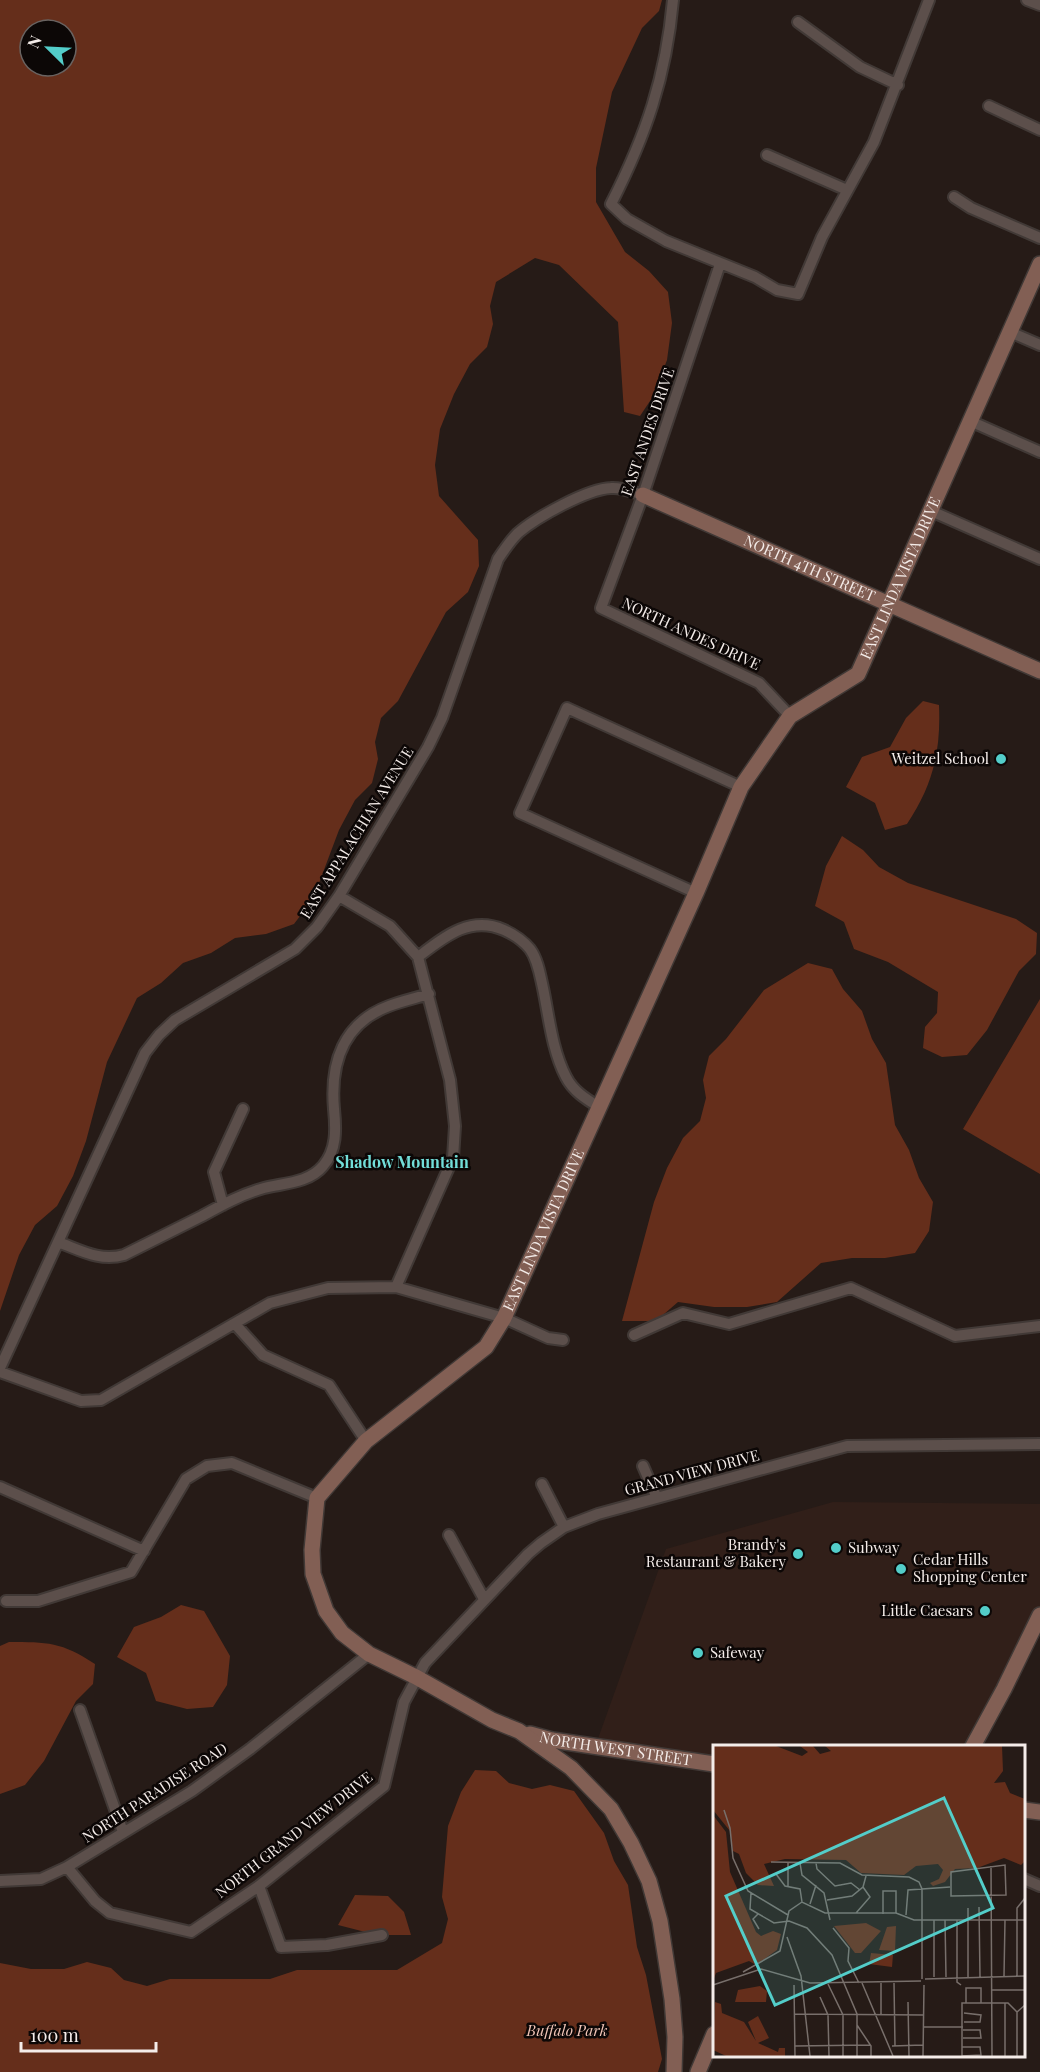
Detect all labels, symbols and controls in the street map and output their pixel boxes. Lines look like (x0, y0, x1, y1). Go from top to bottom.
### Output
north arrow (18, 18, 78, 78)
text: N (22, 32, 46, 51)
street label: EAST ANDES DRIVE (616, 365, 678, 498)
street label: EAST LINDA VISTA DRIVE (855, 493, 944, 662)
street label: NORTH 4TH STREET (741, 530, 879, 606)
street label: NORTH ANDES DRIVE (619, 592, 764, 674)
street label: EAST APPALACHIAN AVENUE (295, 743, 417, 922)
place label: Weitzel School (891, 748, 989, 768)
marker: Weitzel School (994, 752, 1008, 766)
street label: EAST LINDA VISTA DRIVE (497, 1145, 588, 1314)
district label: Shadow Mountain (335, 1151, 469, 1172)
street label: GRAND VIEW DRIVE (622, 1444, 761, 1500)
place label: Brandy's Restaurant & Bakery (646, 1534, 786, 1571)
place label: Subway (848, 1537, 900, 1557)
marker: Subway (829, 1541, 843, 1555)
marker: Brandy's Restaurant & Bakery (791, 1547, 805, 1561)
place label: Cedar Hills Shopping Center (913, 1549, 1027, 1586)
marker: Cedar Hills Shopping Center (894, 1562, 908, 1576)
place label: Little Caesars (881, 1600, 973, 1620)
marker: Little Caesars (978, 1604, 992, 1618)
place label: Safeway (710, 1642, 765, 1662)
marker: Safeway (691, 1646, 705, 1660)
street label: NORTH WEST STREET (538, 1726, 693, 1770)
street label: NORTH PARADISE ROAD (78, 1738, 231, 1847)
inset map (713, 1745, 1025, 2057)
street label: NORTH GRAND VIEW DRIVE (211, 1767, 376, 1902)
scale bar (21, 2015, 156, 2053)
park label: Buffalo Park (526, 2020, 608, 2040)
text: 100 m (30, 2023, 79, 2047)

